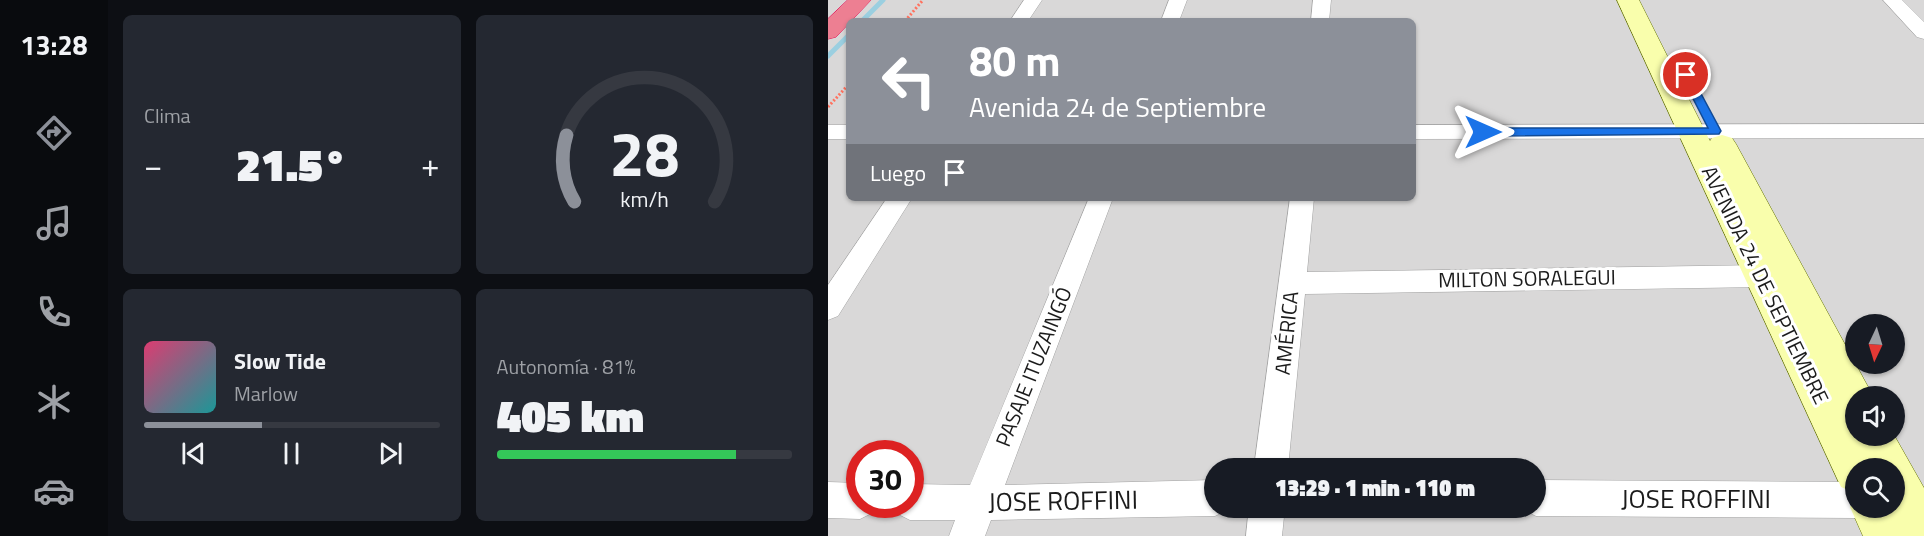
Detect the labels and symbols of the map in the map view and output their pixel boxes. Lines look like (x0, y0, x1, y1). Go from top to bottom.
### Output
pin (1660, 49, 1711, 100)
position arrow (1451, 100, 1515, 164)
street label: AVENIDA 24 DE SEPTIEMBRE (1694, 160, 1838, 409)
street label: MILTON SORALEGUI (1438, 260, 1616, 296)
street label: PASAJE ITUZAINGÓ (986, 282, 1080, 451)
street label: AMÉRICA (1266, 289, 1306, 376)
north arrow (1845, 314, 1905, 374)
speed limit sign: 30 (846, 440, 924, 518)
street label: JOSE ROFFINI (1621, 479, 1771, 518)
street label: JOSE ROFFINI (988, 480, 1138, 521)

